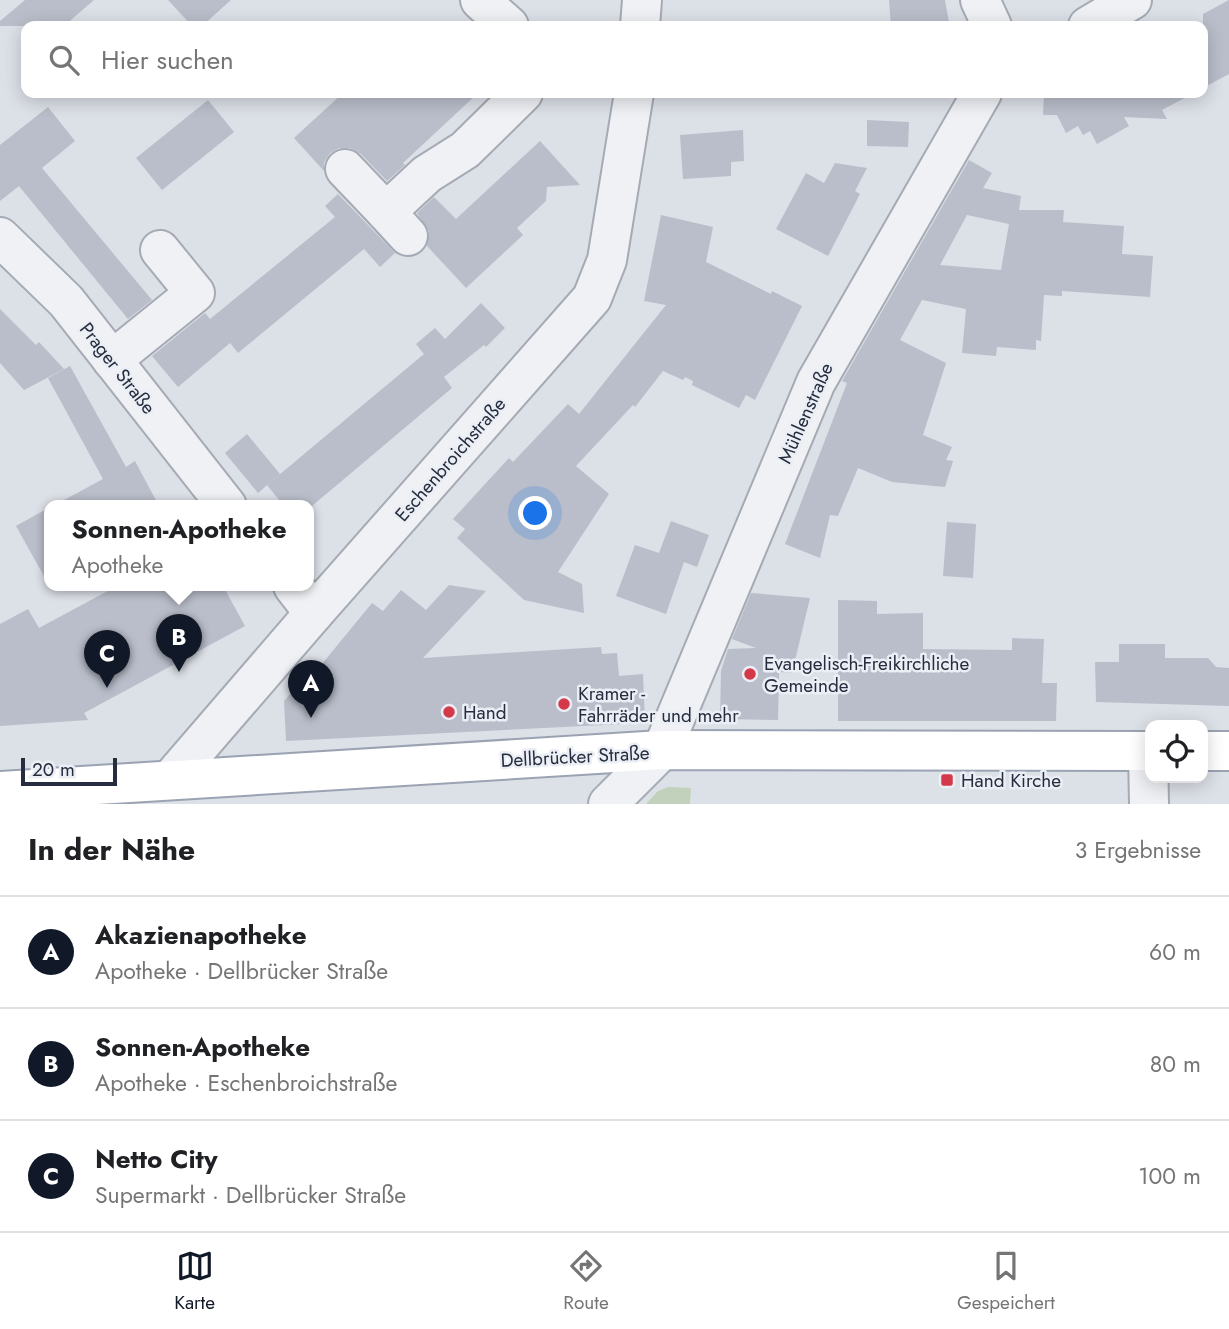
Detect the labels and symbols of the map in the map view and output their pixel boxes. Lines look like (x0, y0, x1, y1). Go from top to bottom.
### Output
street label: Prager Straße (73, 317, 162, 420)
street label: Mühlenstraße (771, 358, 840, 468)
street label: Eschenbroichstraße (389, 391, 512, 527)
your location (518, 496, 552, 530)
pin: B (156, 614, 202, 672)
pin: C (84, 630, 130, 688)
place label: Evangelisch-Freikirchliche Gemeinde (764, 650, 970, 699)
pin: A (288, 660, 334, 718)
marker: Evangelisch-Freikirchliche Gemeinde (742, 666, 758, 682)
place label: Kramer - Fahrräder und mehr (578, 680, 739, 729)
marker: Kramer - Fahrräder und mehr (556, 696, 572, 712)
place label: Hand (463, 699, 507, 726)
marker: Hand (441, 704, 457, 720)
street label: Dellbrücker Straße (500, 739, 650, 774)
scale bar (21, 755, 117, 787)
place label: Hand Kirche (961, 767, 1061, 794)
marker: Hand Kirche (939, 772, 955, 788)

